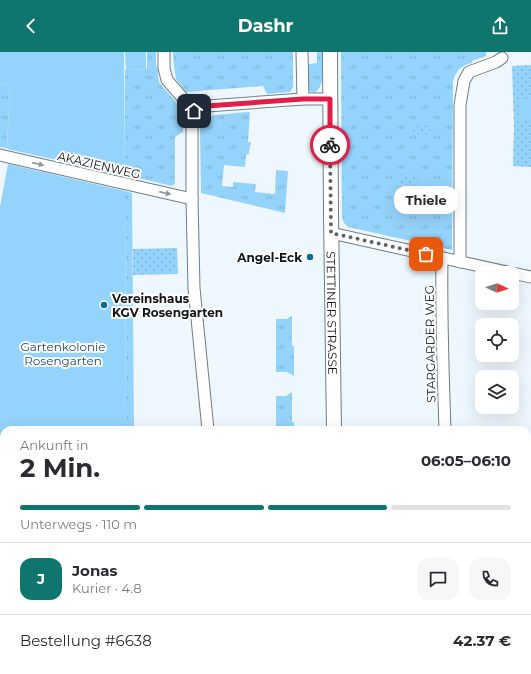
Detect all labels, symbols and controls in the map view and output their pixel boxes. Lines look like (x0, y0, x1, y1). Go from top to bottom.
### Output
icon: back (20, 15, 42, 37)
text: Dashr (238, 15, 293, 37)
icon: share (489, 15, 511, 37)
pin (177, 94, 211, 128)
icon: home (183, 100, 205, 122)
courier (310, 125, 350, 165)
icon: bike (319, 134, 341, 156)
street label: AKAZIENWEG (56, 148, 142, 182)
one-way arrow (32, 162, 44, 168)
callout: Thiele (394, 186, 458, 214)
one-way arrow (159, 190, 171, 196)
text: Thiele (405, 192, 447, 208)
pin (409, 237, 443, 271)
icon: bag (415, 243, 437, 265)
place label: Angel-Eck (236, 250, 302, 265)
street label: STETTINER STRASSE (324, 251, 341, 375)
marker: Angel-Eck (305, 252, 315, 262)
north arrow (475, 266, 519, 310)
map controls (475, 266, 519, 414)
street label: STARGARDER WEG (421, 285, 439, 403)
place label: Vereinshaus KGV Rosengarten (111, 291, 223, 320)
marker: Vereinshaus KGV Rosengarten (99, 300, 109, 310)
button: locate (475, 318, 519, 362)
park label: Gartenkolonie Rosengarten (20, 339, 106, 368)
button: layers (475, 370, 519, 414)
text: Ankunft in (20, 437, 89, 453)
text: 06:05–06:10 (421, 451, 511, 470)
text: 2 Min. (20, 452, 100, 484)
text: Unterwegs · 110 m (20, 516, 137, 532)
button: chat (417, 558, 459, 600)
button: phone (469, 558, 511, 600)
text: Jonas (72, 561, 118, 580)
text: J (37, 569, 45, 588)
text: Kurier · 4.8 (72, 580, 142, 596)
text: Bestellung #6638 (20, 631, 152, 650)
text: 42.37 € (453, 631, 511, 650)

